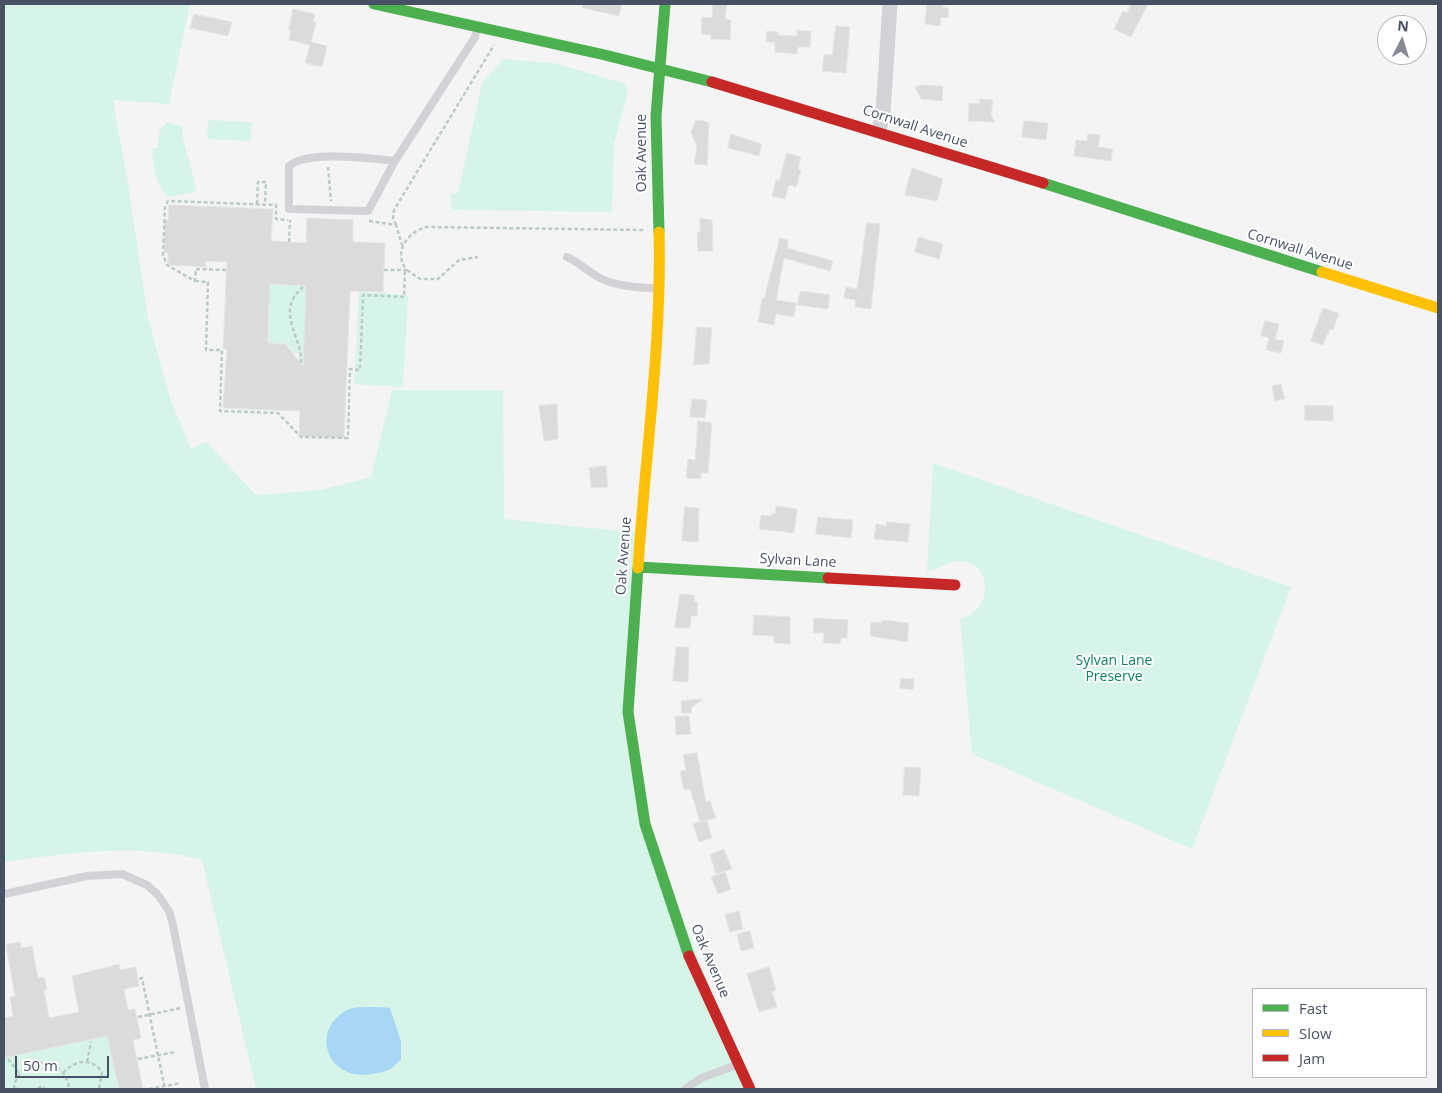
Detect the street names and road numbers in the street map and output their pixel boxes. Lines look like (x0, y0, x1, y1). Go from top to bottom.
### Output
street label: Cornwall Avenue (860, 102, 970, 152)
street label: Oak Avenue (634, 114, 650, 192)
street label: Cornwall Avenue (1245, 226, 1355, 274)
street label: Oak Avenue (613, 516, 635, 596)
street label: Sylvan Lane (759, 551, 837, 571)
street label: Oak Avenue (687, 922, 733, 1000)

